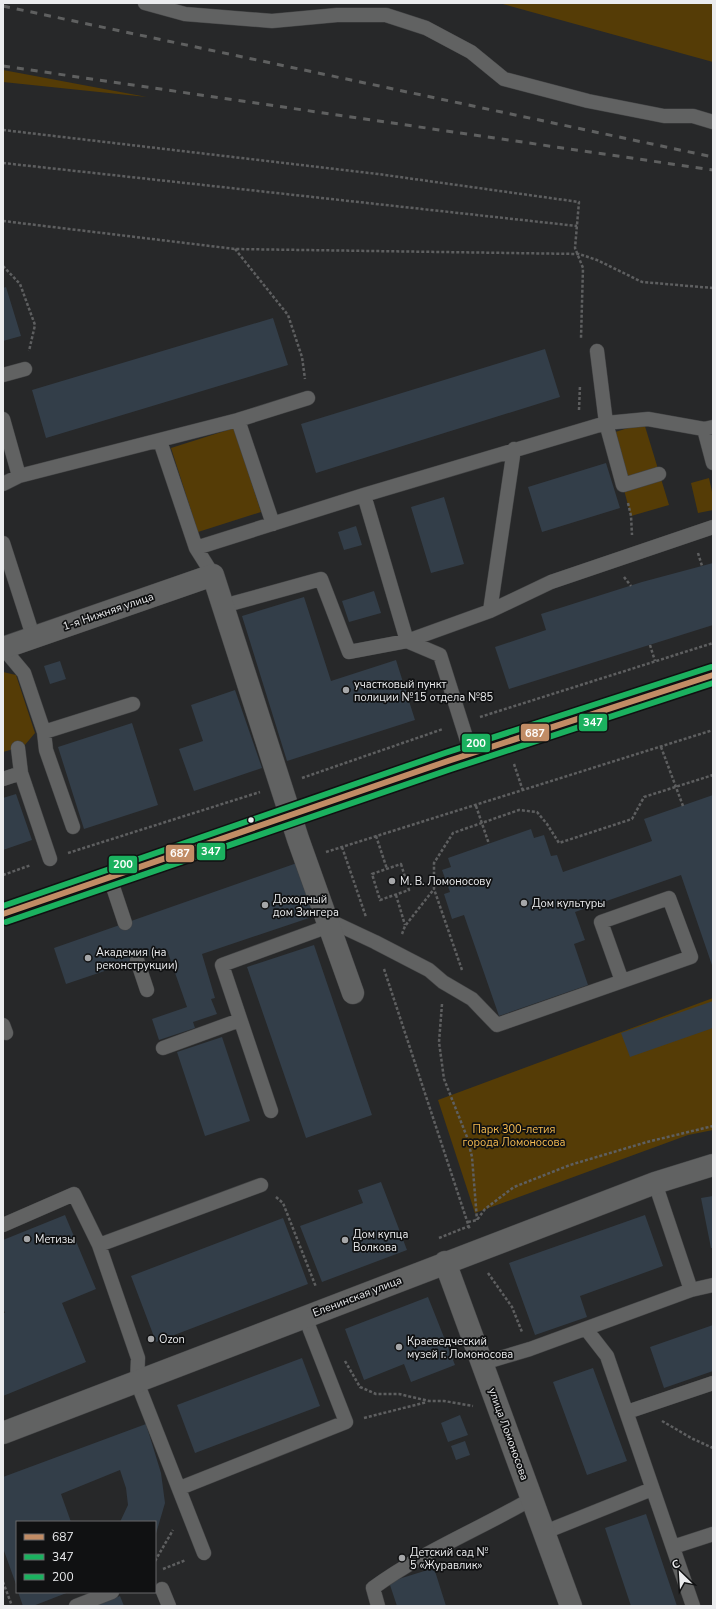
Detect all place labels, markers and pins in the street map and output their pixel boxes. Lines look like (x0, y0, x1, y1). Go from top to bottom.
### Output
place label: участковый пункт полиции №15 отдела №85 (354, 677, 494, 705)
marker: участковый пункт полиции №15 отдела №85 (341, 685, 351, 695)
unlabelled marker (246, 815, 256, 825)
place label: М. В. Ломоносову (400, 874, 491, 889)
marker: М. В. Ломоносову (387, 876, 397, 886)
place label: Доходный дом Зингера (273, 892, 339, 920)
place label: Дом культуры (532, 896, 605, 911)
marker: Дом культуры (519, 898, 529, 908)
marker: Доходный дом Зингера (260, 900, 270, 910)
place label: Академия (на реконструкции) (96, 945, 178, 973)
marker: Академия (на реконструкции) (83, 953, 93, 963)
place label: Дом купца Волкова (353, 1227, 408, 1255)
place label: Метизы (35, 1232, 75, 1247)
marker: Метизы (22, 1234, 32, 1244)
marker: Дом купца Волкова (340, 1235, 350, 1245)
place label: Ozon (159, 1332, 185, 1347)
marker: Ozon (146, 1334, 156, 1344)
place label: Краеведческий музей г. Ломоносова (407, 1334, 513, 1362)
marker: Краеведческий музей г. Ломоносова (394, 1342, 404, 1352)
place label: Детский сад № 5 «Журавлик» (410, 1545, 489, 1573)
marker: Детский сад № 5 «Журавлик» (397, 1553, 407, 1563)

